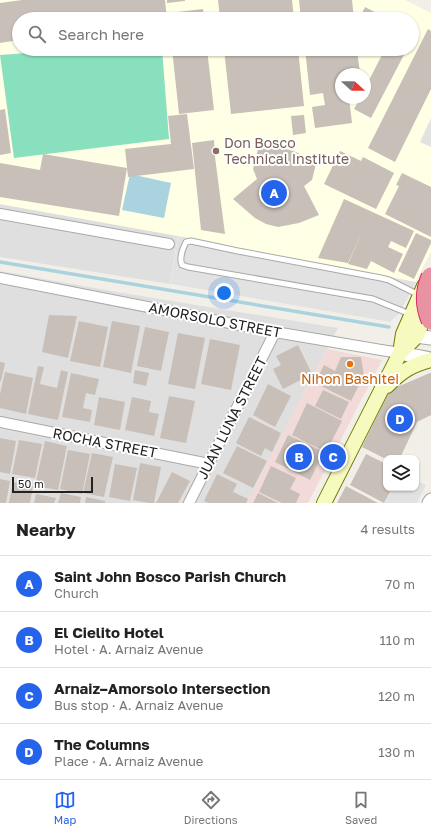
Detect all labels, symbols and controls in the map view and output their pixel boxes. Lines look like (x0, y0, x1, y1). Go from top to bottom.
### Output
search box (12, 12, 419, 56)
icon: search (26, 23, 48, 45)
text: Search here (58, 25, 144, 43)
north arrow (335, 68, 371, 104)
place label: Don Bosco Technical Institute (224, 134, 349, 167)
marker: Don Bosco Technical Institute (211, 146, 221, 156)
pin: A (261, 178, 287, 208)
your location (214, 283, 234, 303)
street label: AMORSOLO STREET (147, 298, 283, 341)
street label: JUAN LUNA STREET (193, 353, 270, 482)
marker: Nihon Bashitei (345, 359, 355, 369)
place label: Nihon Bashitei (301, 370, 399, 387)
pin: D (387, 404, 413, 434)
street label: ROCHA STREET (52, 424, 159, 461)
pin: B (286, 442, 312, 472)
pin: C (320, 442, 346, 472)
map controls (383, 455, 419, 491)
button: layers (383, 455, 419, 491)
scale bar (12, 475, 93, 494)
text: 50 m (18, 477, 44, 490)
text: Nearby (16, 519, 76, 540)
text: 4 results (361, 521, 415, 537)
text: Saint John Bosco Parish Church (54, 567, 286, 585)
text: A (24, 576, 34, 592)
text: 70 m (385, 576, 415, 592)
text: Church (54, 585, 99, 601)
text: El Cielito Hotel (54, 623, 164, 641)
text: B (24, 632, 34, 648)
text: 110 m (380, 632, 415, 648)
text: Hotel · A. Arnaiz Avenue (54, 641, 203, 657)
text: Arnaiz–Amorsolo Intersection (54, 679, 270, 697)
text: C (24, 688, 34, 704)
text: 120 m (378, 688, 415, 704)
text: Bus stop · A. Arnaiz Avenue (54, 697, 223, 713)
text: The Columns (54, 735, 150, 753)
text: D (24, 744, 34, 760)
text: 130 m (378, 744, 415, 760)
text: Place · A. Arnaiz Avenue (54, 753, 203, 769)
tab: Map (54, 789, 76, 826)
tab: Directions (184, 789, 238, 826)
tab: Saved (345, 789, 377, 826)

